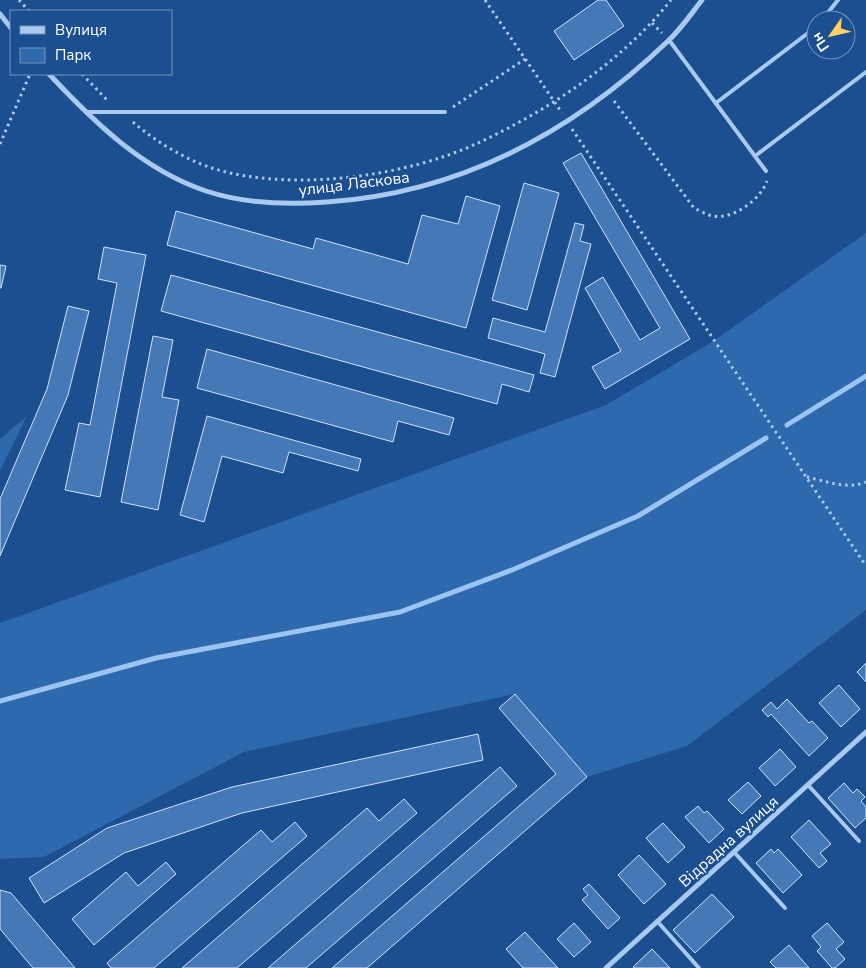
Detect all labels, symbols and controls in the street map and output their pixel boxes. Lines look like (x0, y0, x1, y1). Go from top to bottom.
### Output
legend (10, 10, 172, 75)
north arrow (806, 10, 856, 60)
text: Вулиця (55, 20, 107, 40)
text: Пн (807, 29, 834, 55)
text: Парк (55, 45, 91, 65)
street label: улица Ласкова (297, 166, 411, 202)
street label: Відрадна вулиця (674, 791, 783, 892)

